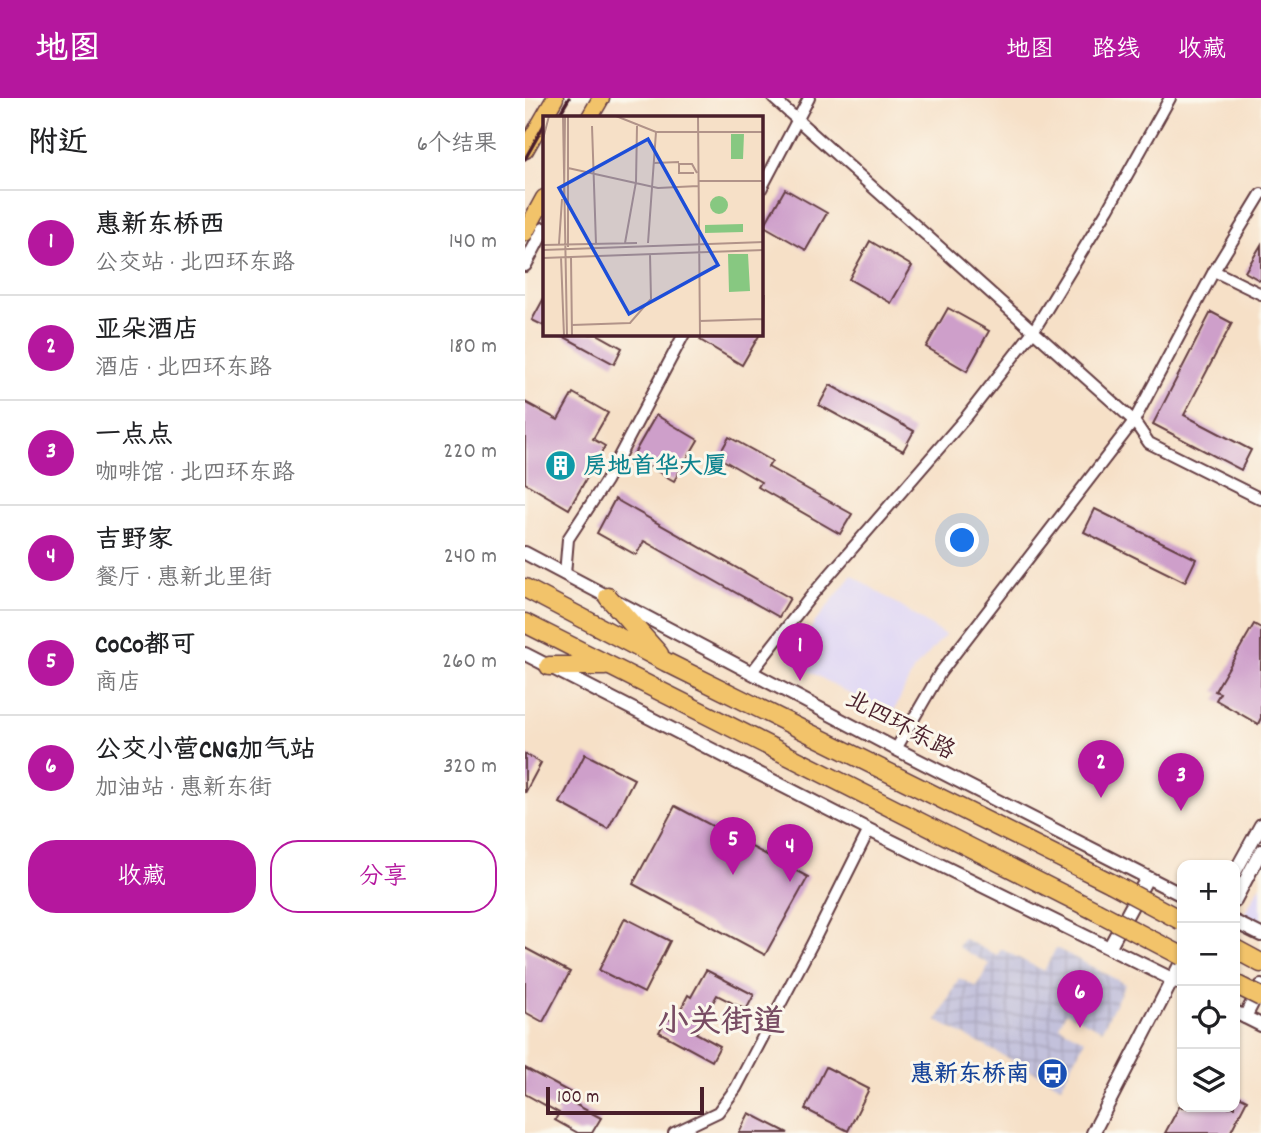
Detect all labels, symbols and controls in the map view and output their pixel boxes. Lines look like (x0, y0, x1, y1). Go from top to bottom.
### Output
text: 地图 (35, 28, 101, 75)
text: 地图 (1006, 34, 1054, 68)
text: 路线 (1092, 34, 1140, 68)
text: 收藏 (1178, 34, 1226, 68)
inset map (543, 116, 763, 336)
text: 附近 (28, 124, 88, 167)
text: 6个结果 (417, 129, 497, 162)
text: 惠新东桥西 (95, 208, 225, 245)
text: 1 (48, 226, 54, 259)
text: 140 m (449, 226, 497, 259)
text: 公交站 · 北四环东路 (95, 248, 295, 281)
text: 亚朵酒店 (95, 313, 199, 350)
text: 2 (46, 331, 56, 364)
text: 180 m (449, 331, 497, 364)
text: 酒店 · 北四环东路 (95, 353, 272, 386)
text: 一点点 (95, 418, 173, 455)
text: 3 (46, 436, 56, 469)
text: 220 m (443, 436, 497, 469)
building icon: 房地首华大厦 (543, 448, 577, 482)
place label: 房地首华大厦 (583, 451, 727, 485)
text: 咖啡馆 · 北四环东路 (95, 458, 295, 491)
text: 吉野家 (95, 523, 173, 560)
your location (945, 523, 979, 557)
text: 4 (46, 541, 56, 574)
text: 240 m (444, 541, 497, 574)
text: 餐厅 · 惠新北里街 (95, 563, 272, 596)
pin: 1 (777, 623, 823, 681)
text: CoCo都可 (95, 628, 196, 665)
text: 5 (46, 646, 56, 679)
text: 260 m (442, 646, 497, 679)
text: 商店 (95, 668, 141, 701)
street label: 北四环东路 (839, 683, 961, 770)
text: 公交小营CNG加气站 (95, 733, 316, 770)
pin: 2 (1078, 740, 1124, 798)
text: 6 (45, 751, 57, 784)
text: 320 m (443, 751, 497, 784)
pin: 3 (1158, 753, 1204, 811)
text: 加油站 · 惠新东街 (95, 773, 272, 806)
pin: 5 (710, 817, 756, 875)
pin: 4 (767, 824, 813, 882)
button: 收藏 (28, 840, 256, 913)
button: 分享 (270, 840, 497, 913)
map controls (1177, 860, 1240, 1112)
button: + (1177, 860, 1240, 923)
button: − (1177, 923, 1240, 986)
pin: 6 (1057, 970, 1103, 1028)
button: locate (1177, 986, 1240, 1049)
district label: 小关街道 (657, 1002, 785, 1048)
button: layers (1177, 1049, 1240, 1112)
bus stop icon: 惠新东桥南 (1036, 1056, 1070, 1090)
place label: 惠新东桥南 (910, 1059, 1030, 1093)
scale bar (546, 1084, 703, 1116)
text: 100 m (557, 1085, 599, 1112)

